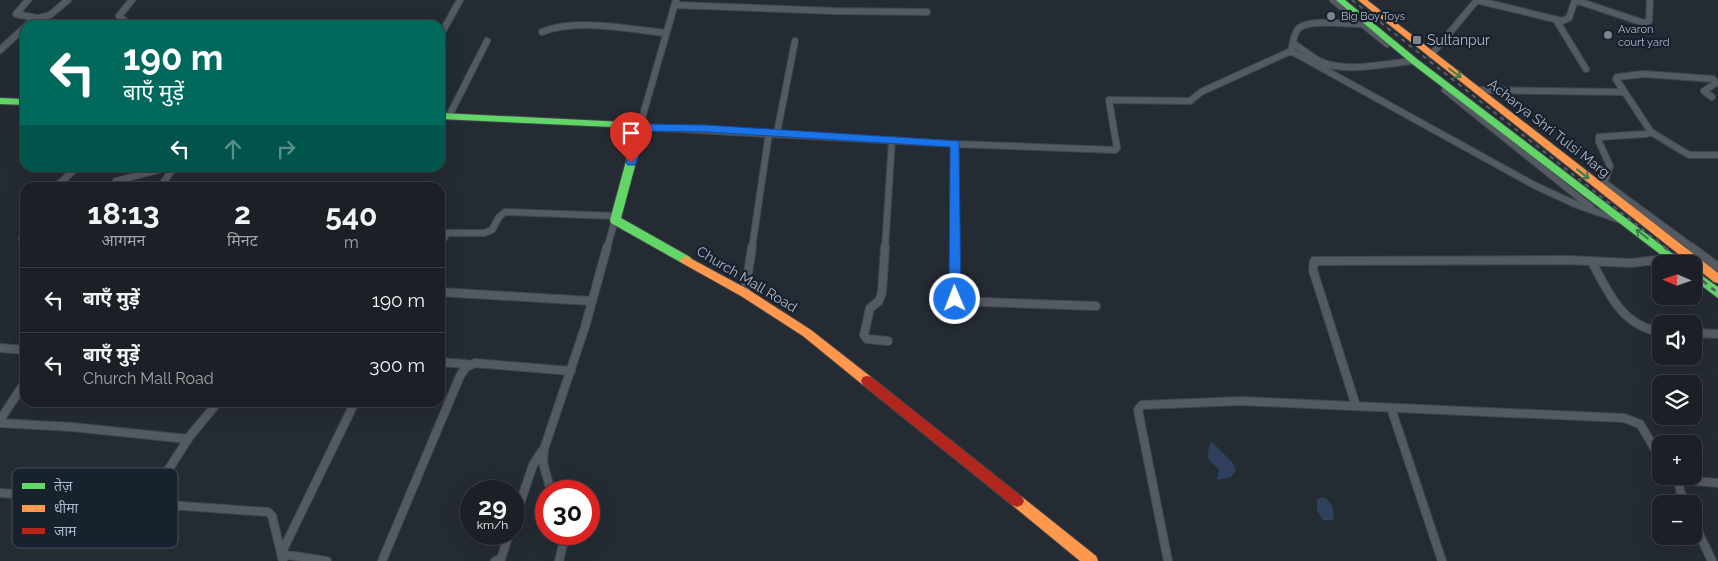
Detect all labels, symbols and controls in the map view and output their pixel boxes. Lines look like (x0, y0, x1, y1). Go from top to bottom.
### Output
marker: Big Boy Toys (1325, 10, 1337, 22)
place label: Big Boy Toys (1341, 10, 1405, 23)
place label: Avaron court yard (1618, 23, 1670, 49)
marker: Avaron court yard (1602, 29, 1614, 41)
place label: Sultanpur (1427, 32, 1490, 48)
marker: Sultanpur (1411, 34, 1423, 46)
text: 190 m (123, 37, 223, 78)
icon: left (40, 40, 105, 105)
one-way arrow (1448, 68, 1461, 79)
street label: Acharya Shri Tulsi Marg (1485, 75, 1613, 181)
text: बाएँ मुड़ें (123, 79, 184, 105)
pin (610, 112, 652, 163)
icon: arrive (617, 119, 645, 147)
icon: left (166, 135, 194, 163)
icon: ahead (219, 135, 247, 163)
icon: right (272, 135, 300, 163)
one-way arrow (1576, 169, 1590, 179)
text: 18:13 (88, 196, 159, 231)
text: 2 (234, 196, 251, 231)
text: 540 (325, 198, 377, 233)
one-way arrow (1636, 228, 1649, 239)
text: आगमन (102, 231, 145, 250)
text: मिनट (227, 231, 258, 250)
text: m (344, 233, 359, 252)
street label: Church Mall Road (694, 243, 800, 315)
north arrow (1652, 255, 1702, 305)
map controls (1652, 255, 1702, 545)
position arrow (928, 272, 980, 324)
icon: left (40, 286, 68, 314)
text: बाएँ मुड़ें (83, 287, 140, 309)
text: 190 m (372, 289, 425, 311)
button: sound (1652, 315, 1702, 365)
text: बाएँ मुड़ें (83, 343, 140, 365)
icon: left (40, 351, 68, 379)
text: 300 m (369, 354, 425, 376)
text: Church Mall Road (83, 369, 214, 388)
button: layers (1652, 375, 1702, 425)
button: + (1652, 435, 1702, 485)
legend (12, 468, 178, 548)
text: तेज़ (54, 477, 73, 494)
speed limit sign: 30 (535, 480, 600, 545)
text: 29 (478, 491, 507, 521)
button: − (1652, 495, 1702, 545)
text: धीमा (54, 500, 79, 516)
text: km/h (477, 518, 508, 532)
text: जाम (54, 523, 77, 539)

